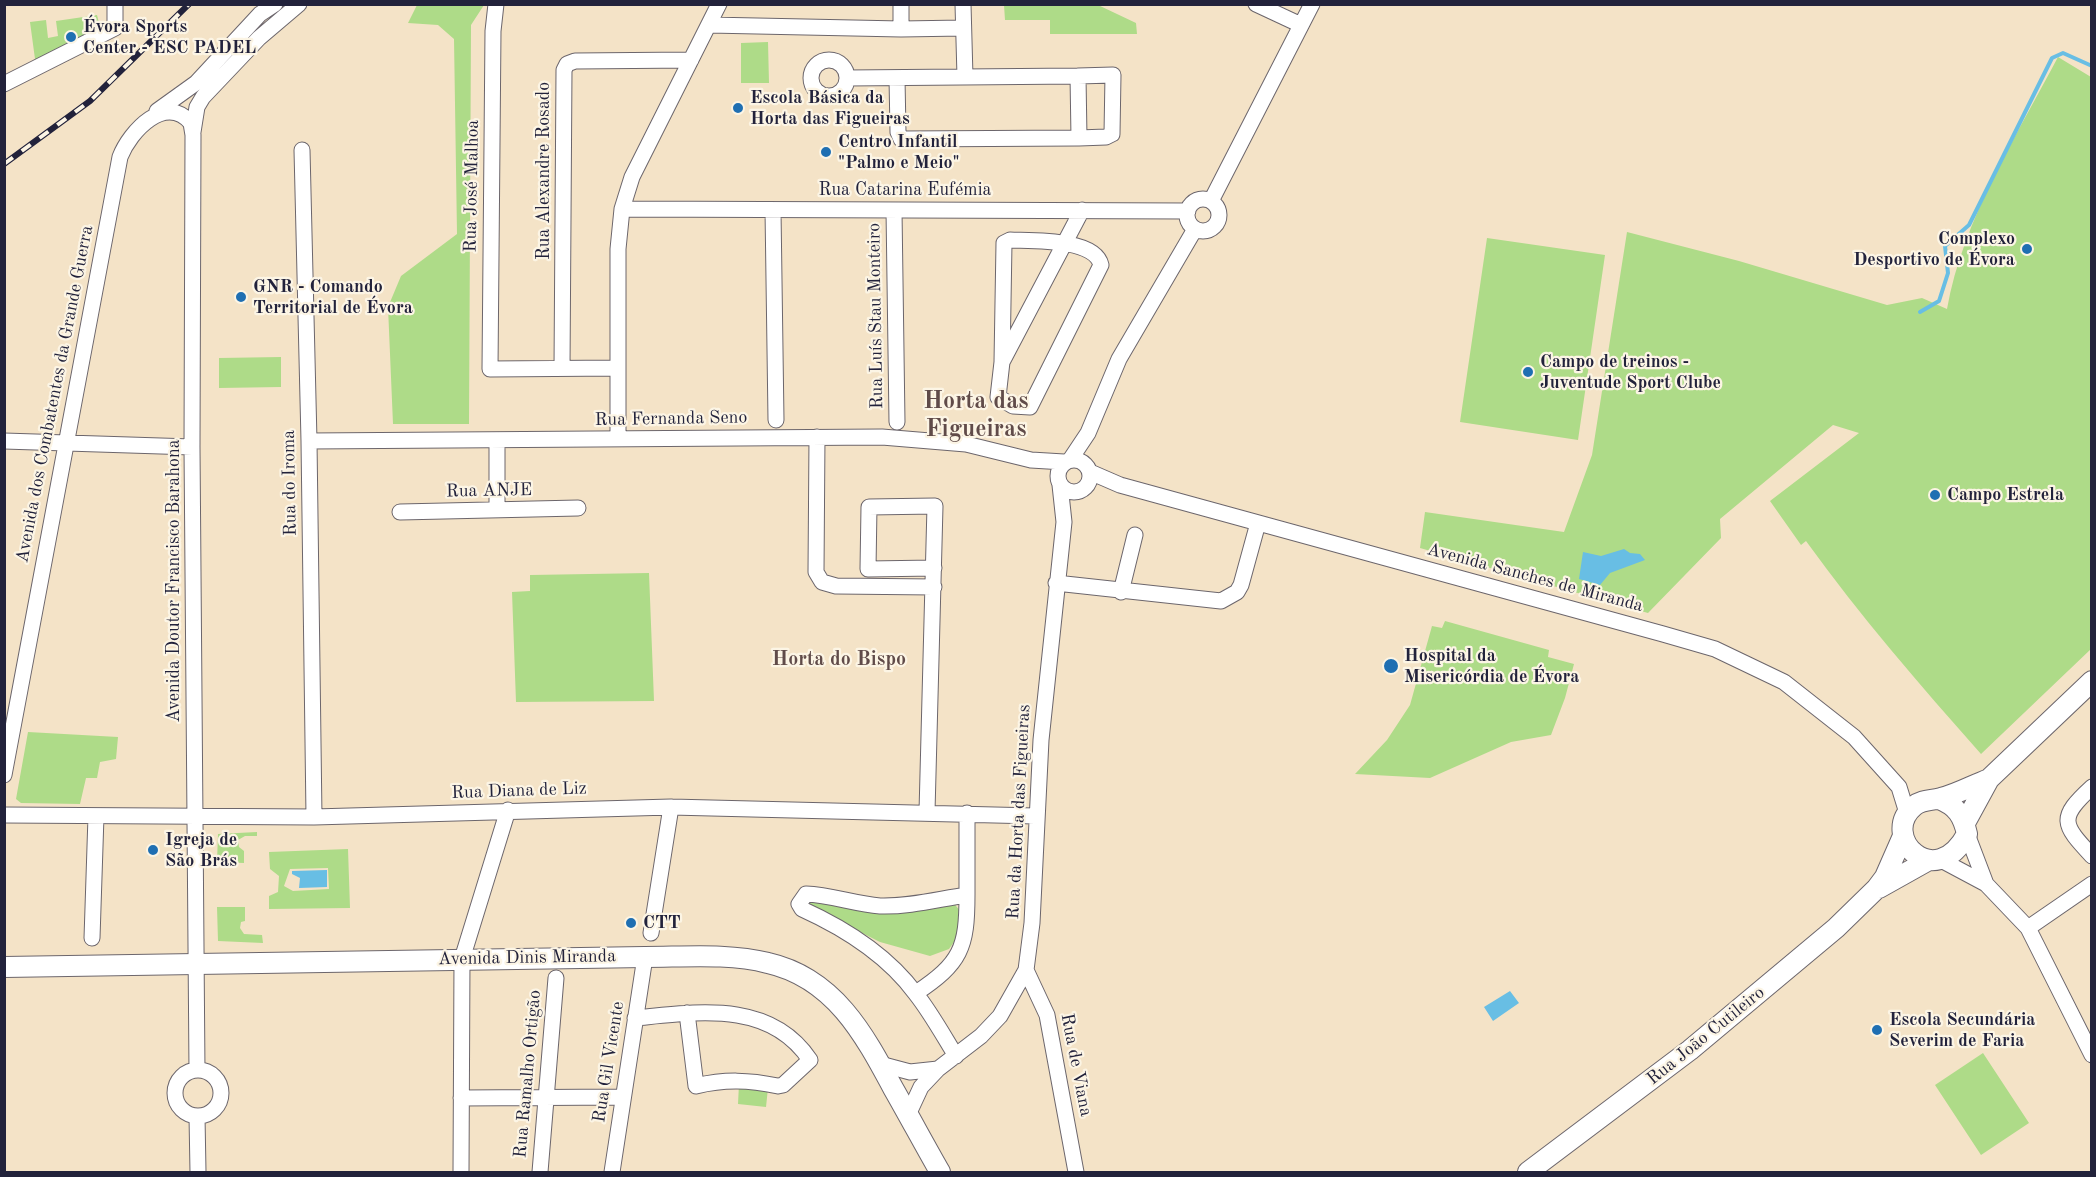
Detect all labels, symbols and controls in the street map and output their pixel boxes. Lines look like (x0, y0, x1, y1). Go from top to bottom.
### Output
place label: Évora Sports Center - ESC PADEL (83, 16, 256, 58)
marker: Évora Sports Center - ESC PADEL (64, 30, 78, 44)
street label: Rua Alexandre Rosado (533, 82, 555, 260)
place label: Escola Básica da Horta das Figueiras (750, 87, 910, 130)
marker: Escola Básica da Horta das Figueiras (731, 101, 745, 115)
street label: Rua José Malhoa (460, 119, 484, 253)
place label: Centro Infantil "Palmo e Meio" (838, 131, 960, 174)
marker: Centro Infantil "Palmo e Meio" (819, 145, 833, 159)
street label: Rua Catarina Eufémia (819, 179, 991, 201)
street label: Avenida dos Combatentes da Grande Guerra (12, 223, 98, 565)
street label: Rua Luís Stau Monteiro (864, 223, 888, 409)
place label: Complexo Desportivo de Évora (1853, 228, 2015, 270)
marker: Complexo Desportivo de Évora (2020, 242, 2034, 256)
place label: GNR - Comando Territorial de Évora (253, 276, 413, 318)
marker: GNR - Comando Territorial de Évora (234, 290, 248, 304)
place label: Campo de treinos - Juventude Sport Clube (1540, 351, 1721, 394)
marker: Campo de treinos - Juventude Sport Clube (1521, 365, 1535, 379)
district label: Horta das Figueiras (923, 388, 1029, 444)
street label: Rua Fernanda Seno (594, 407, 748, 431)
street label: Rua do Iroma (278, 430, 302, 536)
street label: Avenida Doutor Francisco Barahona (163, 439, 185, 723)
street label: Rua ANJE (446, 479, 532, 503)
place label: Campo Estrela (1947, 484, 2064, 506)
marker: Campo Estrela (1928, 488, 1942, 502)
street label: Avenida Sanches de Miranda (1425, 539, 1645, 617)
place label: Hospital da Misericórdia de Évora (1404, 645, 1579, 688)
district label: Horta do Bispo (772, 648, 906, 672)
marker: Hospital da Misericórdia de Évora (1382, 657, 1400, 675)
street label: Rua da Horta das Figueiras (1003, 704, 1035, 920)
street label: Rua Diana de Liz (451, 778, 587, 804)
place label: Igreja de São Brás (165, 829, 237, 872)
marker: Igreja de São Brás (146, 843, 160, 857)
place label: CTT (643, 912, 681, 934)
marker: CTT (624, 916, 638, 930)
street label: Avenida Dinis Miranda (438, 946, 616, 970)
street label: Rua João Cutileiro (1643, 982, 1769, 1090)
street label: Rua Ramalho Ortigão (510, 989, 546, 1159)
street label: Rua Gil Vicente (589, 1000, 629, 1124)
place label: Escola Secundária Severim de Faria (1889, 1009, 2035, 1052)
street label: Rua de Viana (1055, 1012, 1097, 1118)
marker: Escola Secundária Severim de Faria (1870, 1023, 1884, 1037)

